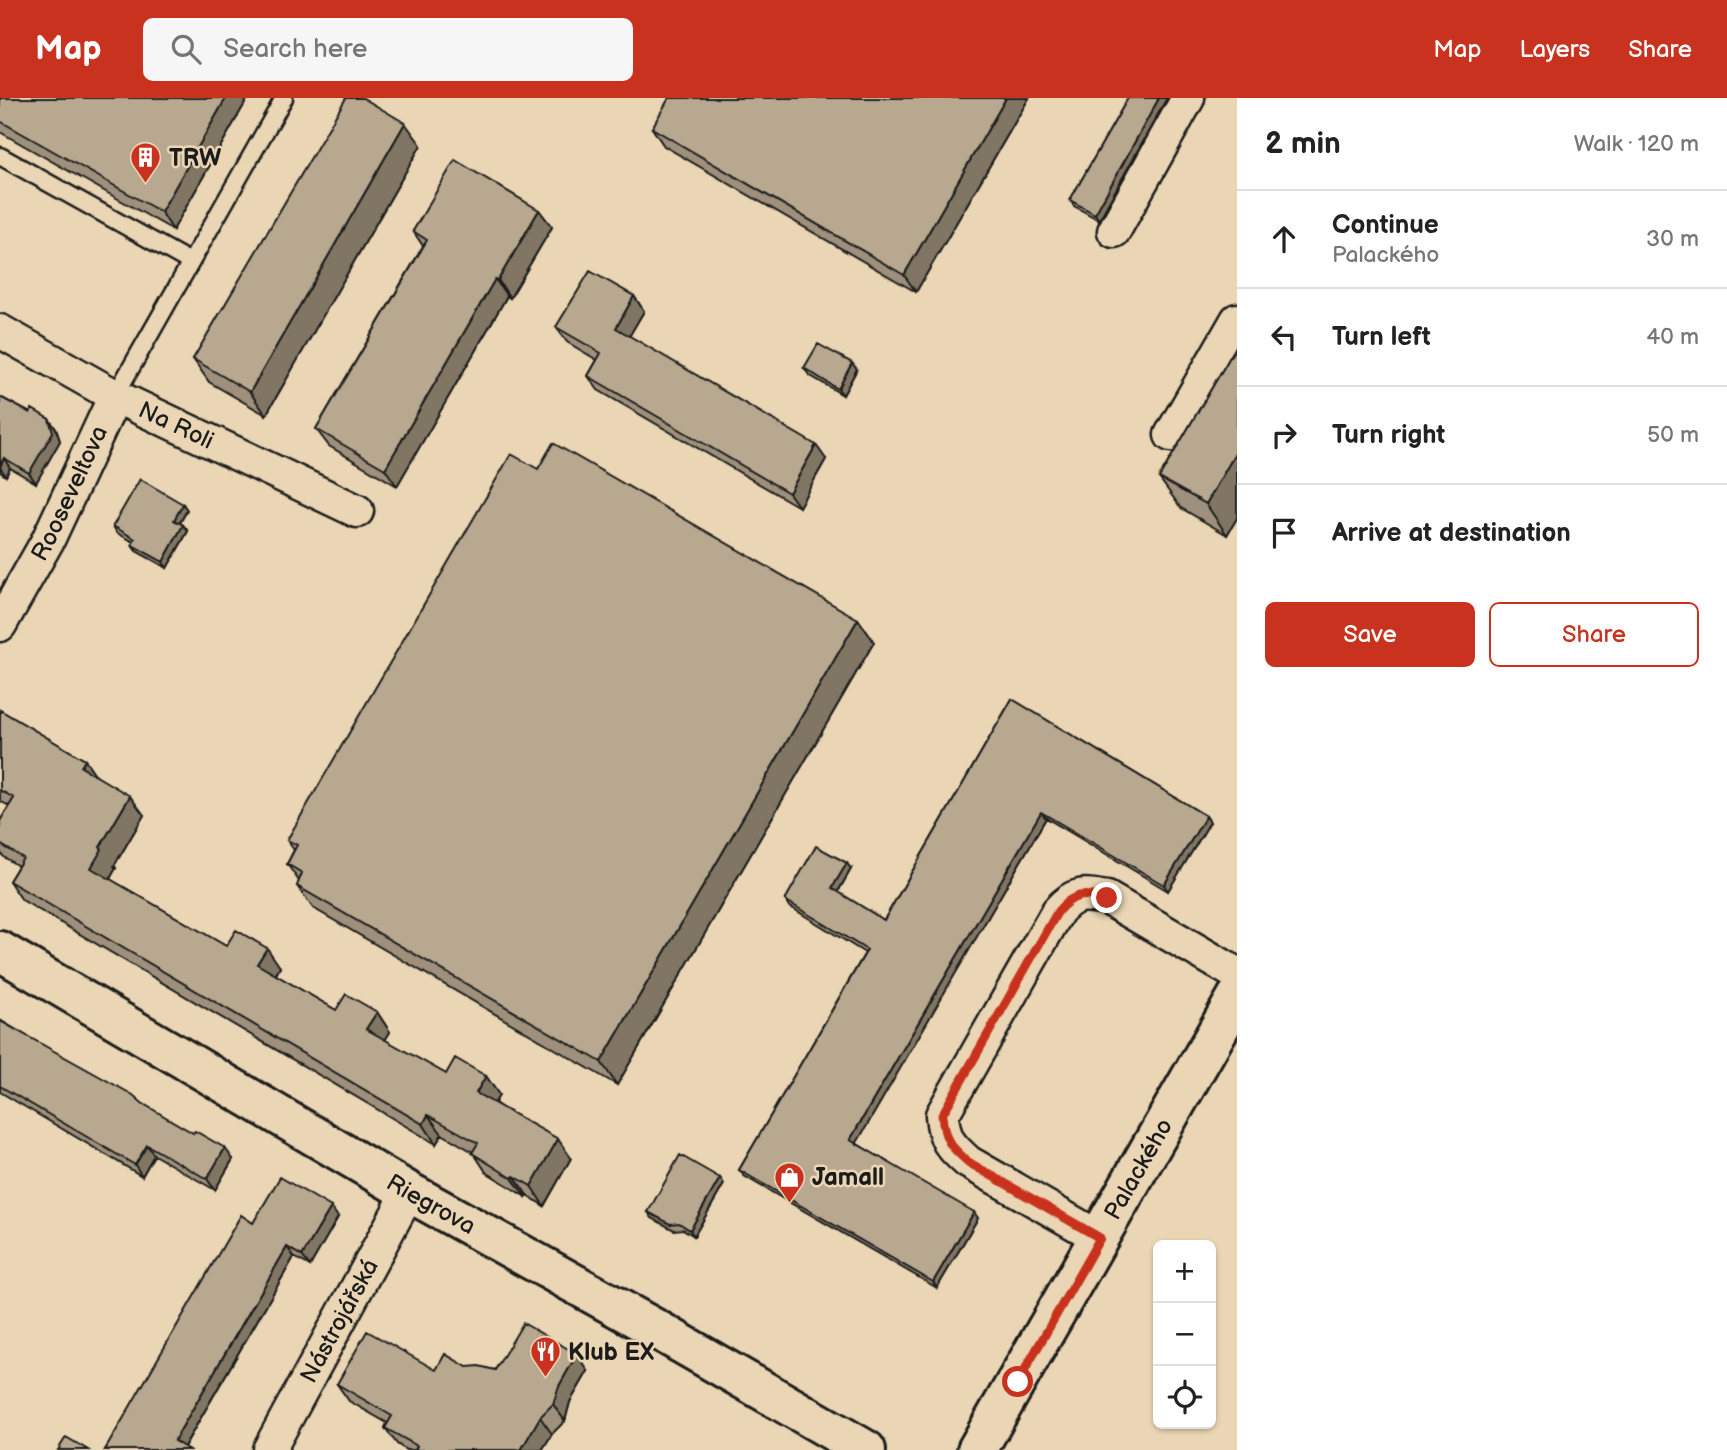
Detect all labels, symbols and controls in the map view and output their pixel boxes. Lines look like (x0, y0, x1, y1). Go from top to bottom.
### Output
search box (143, 18, 633, 81)
text: Map (35, 29, 101, 69)
icon: search (167, 30, 205, 68)
text: Search here (223, 34, 367, 65)
text: Map (1433, 35, 1481, 64)
text: Layers (1519, 35, 1590, 64)
text: Share (1628, 35, 1692, 64)
text: 2 min (1265, 126, 1341, 162)
text: Walk · 120 m (1574, 130, 1699, 158)
building icon: TRW (129, 141, 163, 185)
place label: TRW (169, 144, 222, 173)
text: Continue (1332, 210, 1439, 241)
icon: ahead (1265, 220, 1303, 258)
text: 30 m (1646, 225, 1699, 253)
text: Palackého (1332, 241, 1439, 269)
icon: left (1265, 318, 1303, 356)
text: Turn left (1332, 322, 1431, 353)
text: 40 m (1646, 323, 1699, 351)
street label: Na Roli (134, 395, 219, 455)
icon: right (1265, 416, 1303, 454)
text: Turn right (1332, 420, 1445, 451)
street label: Rooseveltova (25, 421, 114, 566)
text: 50 m (1647, 421, 1699, 449)
icon: arrive (1265, 514, 1303, 552)
text: Arrive at destination (1332, 518, 1571, 549)
button: Save (1265, 602, 1475, 667)
button: Share (1489, 602, 1699, 667)
route end (1091, 882, 1122, 913)
street label: Palackého (1098, 1113, 1179, 1225)
shop icon: Jamall (772, 1160, 806, 1204)
place label: Jamall (812, 1163, 884, 1192)
street label: Riegrova (381, 1168, 481, 1241)
map controls (1153, 1240, 1216, 1429)
button: + (1153, 1240, 1216, 1303)
street label: Nástrojářská (294, 1254, 384, 1388)
button: − (1153, 1303, 1216, 1366)
restaurant icon: Klub EX (528, 1335, 562, 1379)
place label: Klub EX (568, 1338, 654, 1367)
route start (1002, 1366, 1033, 1397)
button: locate (1153, 1366, 1216, 1429)

